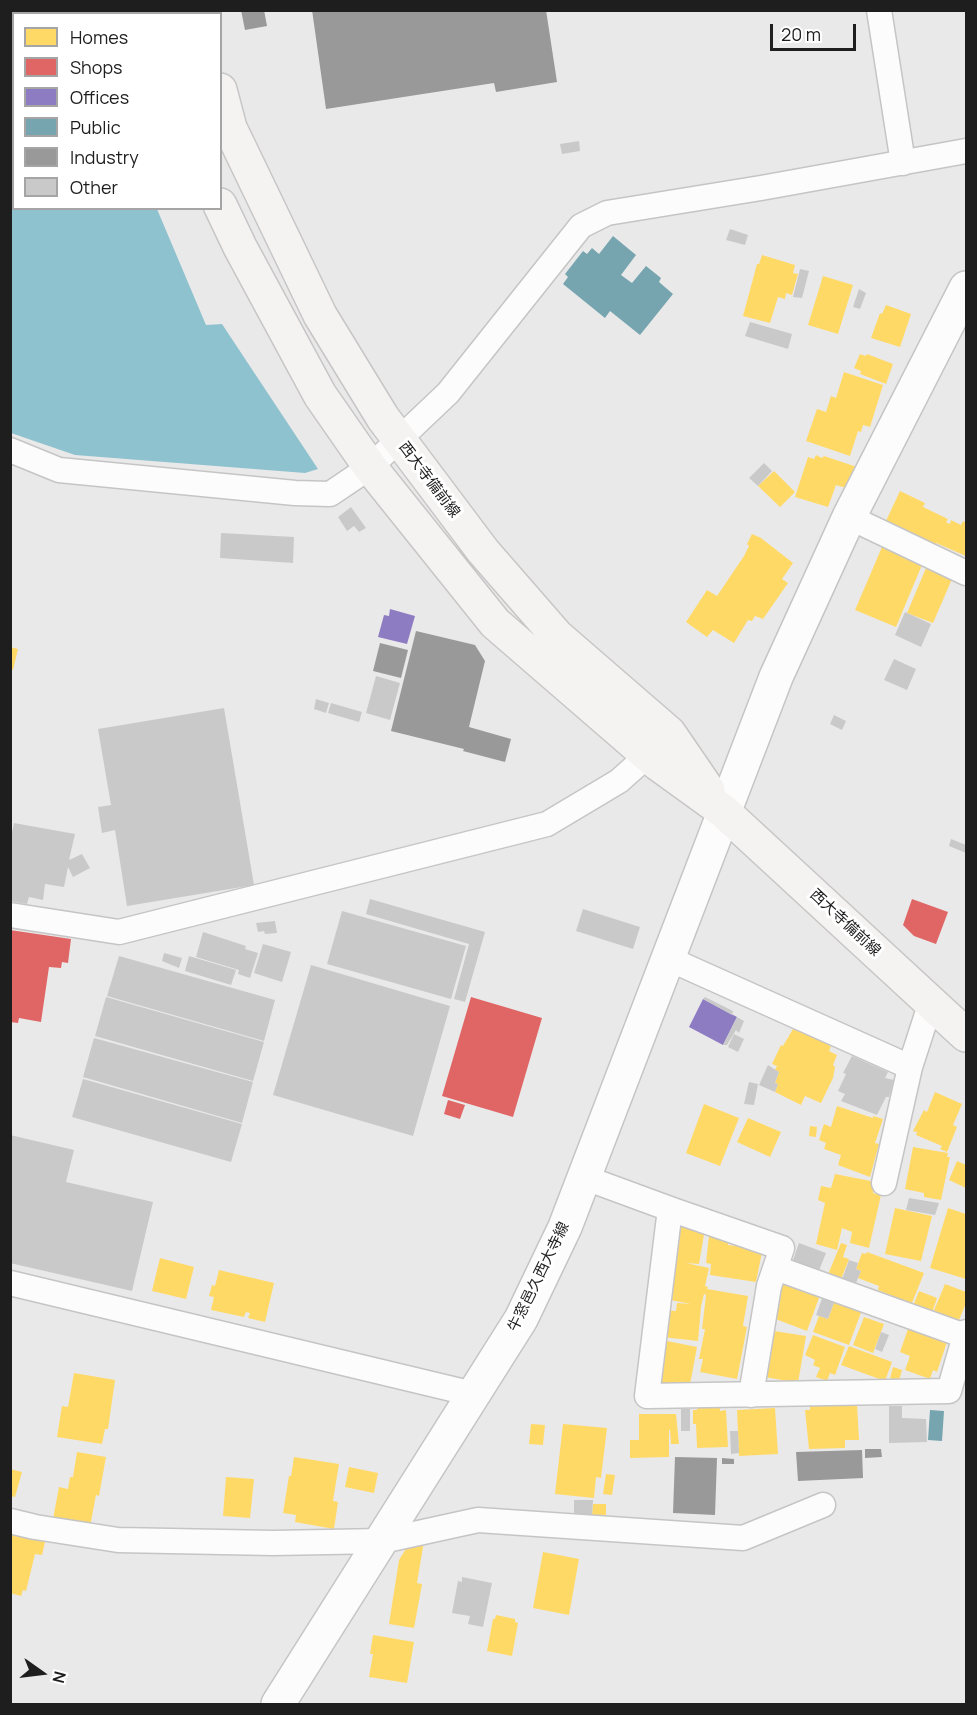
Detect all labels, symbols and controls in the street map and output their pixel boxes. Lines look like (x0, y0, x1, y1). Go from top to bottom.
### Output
legend (12, 12, 222, 210)
scale bar (773, 12, 858, 50)
text: 20 m (781, 22, 821, 46)
text: Homes (70, 25, 128, 49)
text: Shops (70, 55, 122, 79)
text: Offices (70, 85, 129, 109)
text: Public (70, 115, 121, 139)
text: Industry (70, 145, 139, 169)
text: Other (70, 175, 118, 199)
street label: 西大寺備前線 (395, 439, 463, 521)
street label: 西大寺備前線 (806, 886, 884, 960)
street label: 牛窓邑久西大寺線 (505, 1219, 573, 1335)
north arrow (12, 1643, 72, 1703)
text: N (47, 1669, 72, 1686)

